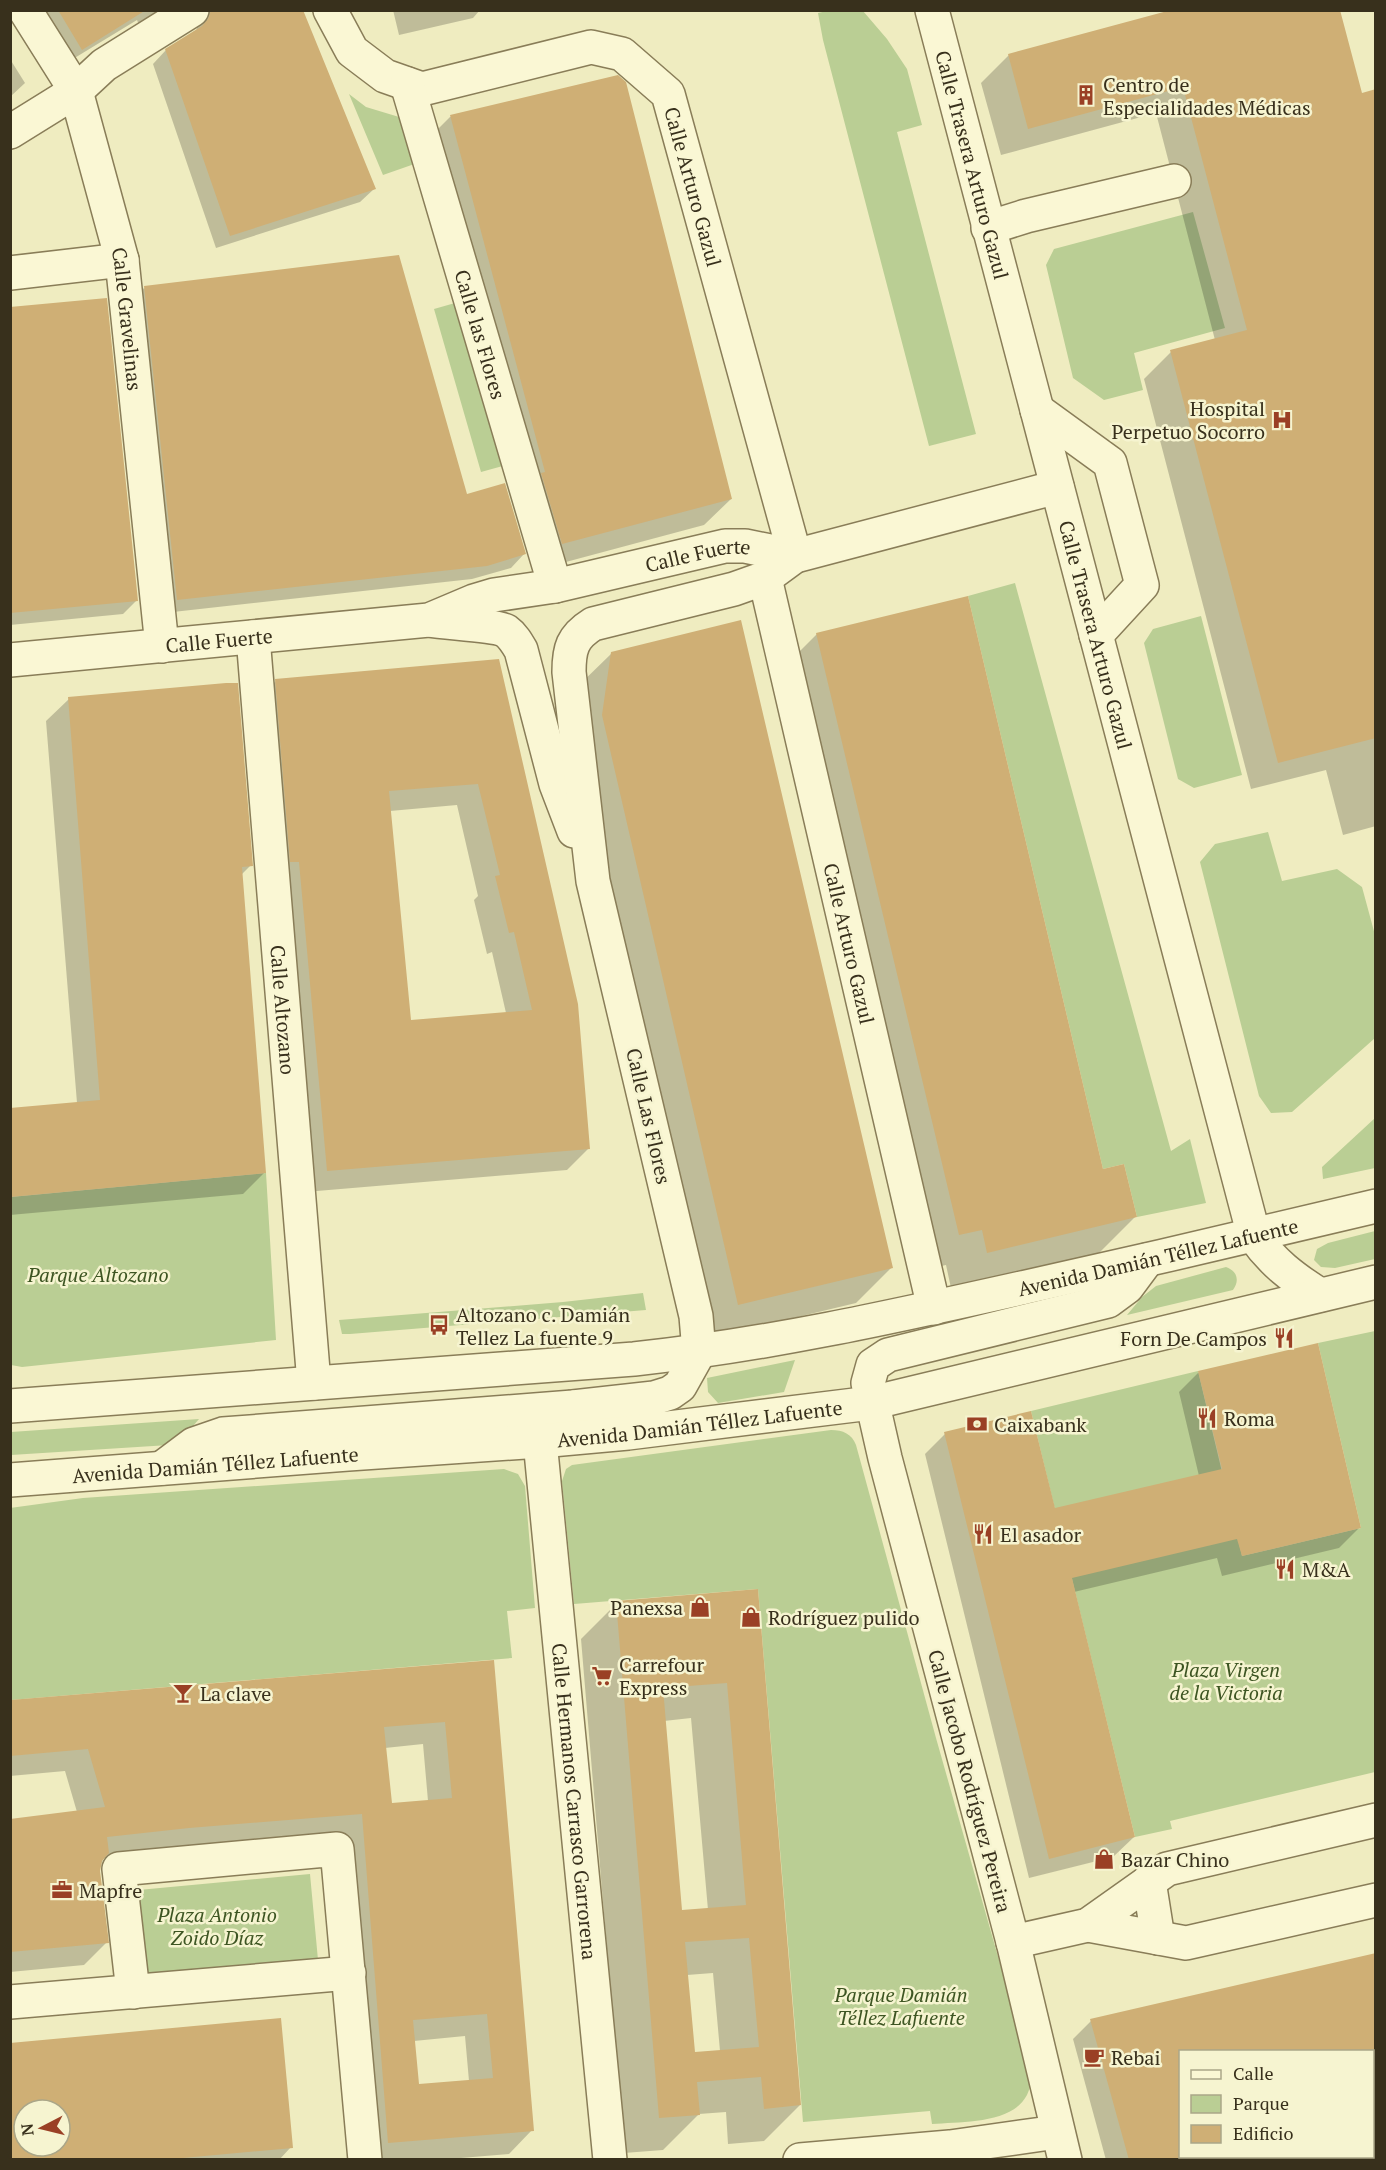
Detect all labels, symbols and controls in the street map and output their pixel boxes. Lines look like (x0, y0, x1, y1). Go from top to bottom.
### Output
street label: Calle Trasera Arturo Gazul (930, 47, 1016, 282)
place label: Centro de Especialidades Médicas (1103, 71, 1311, 121)
building icon: Centro de Especialidades Médicas (1074, 83, 1098, 107)
street label: Calle Arturo Gazul (659, 104, 728, 270)
street label: Calle Gravelinas (106, 244, 149, 392)
street label: Calle las Flores (449, 266, 513, 402)
place label: Hospital Perpetuo Socorro (1112, 395, 1265, 445)
hospital icon: Hospital Perpetuo Socorro (1270, 408, 1294, 432)
street label: Calle Trasera Arturo Gazul (1053, 517, 1139, 752)
street label: Calle Fuerte (642, 532, 753, 578)
street label: Calle Fuerte (164, 621, 274, 659)
street label: Calle Arturo Gazul (818, 860, 881, 1027)
street label: Calle Altozano (265, 944, 302, 1076)
street label: Calle Las Flores (620, 1045, 678, 1187)
street label: Avenida Damián Téllez Lafuente (1015, 1211, 1301, 1302)
park label: Parque Altozano (26, 1261, 169, 1288)
place label: Altozano c. Damián Tellez La fuente 9 (456, 1301, 630, 1351)
bus stop icon: Altozano c. Damián Tellez La fuente 9 (427, 1313, 451, 1337)
place label: Forn De Campos (1120, 1325, 1267, 1352)
restaurant icon: Forn De Campos (1272, 1326, 1296, 1350)
street label: Avenida Damián Téllez Lafuente (556, 1393, 844, 1453)
place label: Roma (1224, 1405, 1275, 1432)
restaurant icon: Roma (1195, 1406, 1219, 1430)
place label: Caixabank (994, 1411, 1087, 1438)
bank icon: Caixabank (965, 1412, 989, 1436)
street label: Avenida Damián Téllez Lafuente (71, 1440, 359, 1489)
place label: El asador (1000, 1521, 1082, 1548)
restaurant icon: El asador (971, 1522, 995, 1546)
place label: M&A (1302, 1556, 1351, 1583)
restaurant icon: M&A (1273, 1557, 1297, 1581)
place label: Panexsa (610, 1594, 683, 1621)
shop icon: Panexsa (688, 1595, 712, 1619)
place label: Rodríguez pulido (768, 1604, 920, 1631)
shop icon: Rodríguez pulido (739, 1605, 763, 1629)
street label: Calle Hermanos Carrasco Garrorena (546, 1642, 604, 1961)
street label: Calle Jacobo Rodríguez Pereira (922, 1646, 1018, 1916)
place label: Carrefour Express (619, 1651, 704, 1701)
park label: Plaza Virgen de la Victoria (1169, 1656, 1283, 1706)
supermarket icon: Carrefour Express (590, 1664, 614, 1688)
place label: La clave (200, 1680, 271, 1707)
bar icon: La clave (171, 1681, 195, 1705)
place label: Bazar Chino (1121, 1846, 1229, 1873)
shop icon: Bazar Chino (1092, 1847, 1116, 1871)
place label: Mapfre (79, 1877, 142, 1904)
office icon: Mapfre (50, 1878, 74, 1902)
park label: Plaza Antonio Zoido Díaz (156, 1901, 277, 1951)
park label: Parque Damián Téllez Lafuente (834, 1981, 967, 2031)
place label: Rebai (1111, 2044, 1160, 2071)
cafe icon: Rebai (1082, 2045, 1106, 2069)
legend (1179, 2050, 1374, 2158)
text: Calle (1233, 2061, 1274, 2085)
text: Parque (1233, 2091, 1289, 2115)
north arrow (12, 2098, 72, 2158)
text: Edificio (1233, 2121, 1293, 2145)
text: N (15, 2122, 39, 2137)

